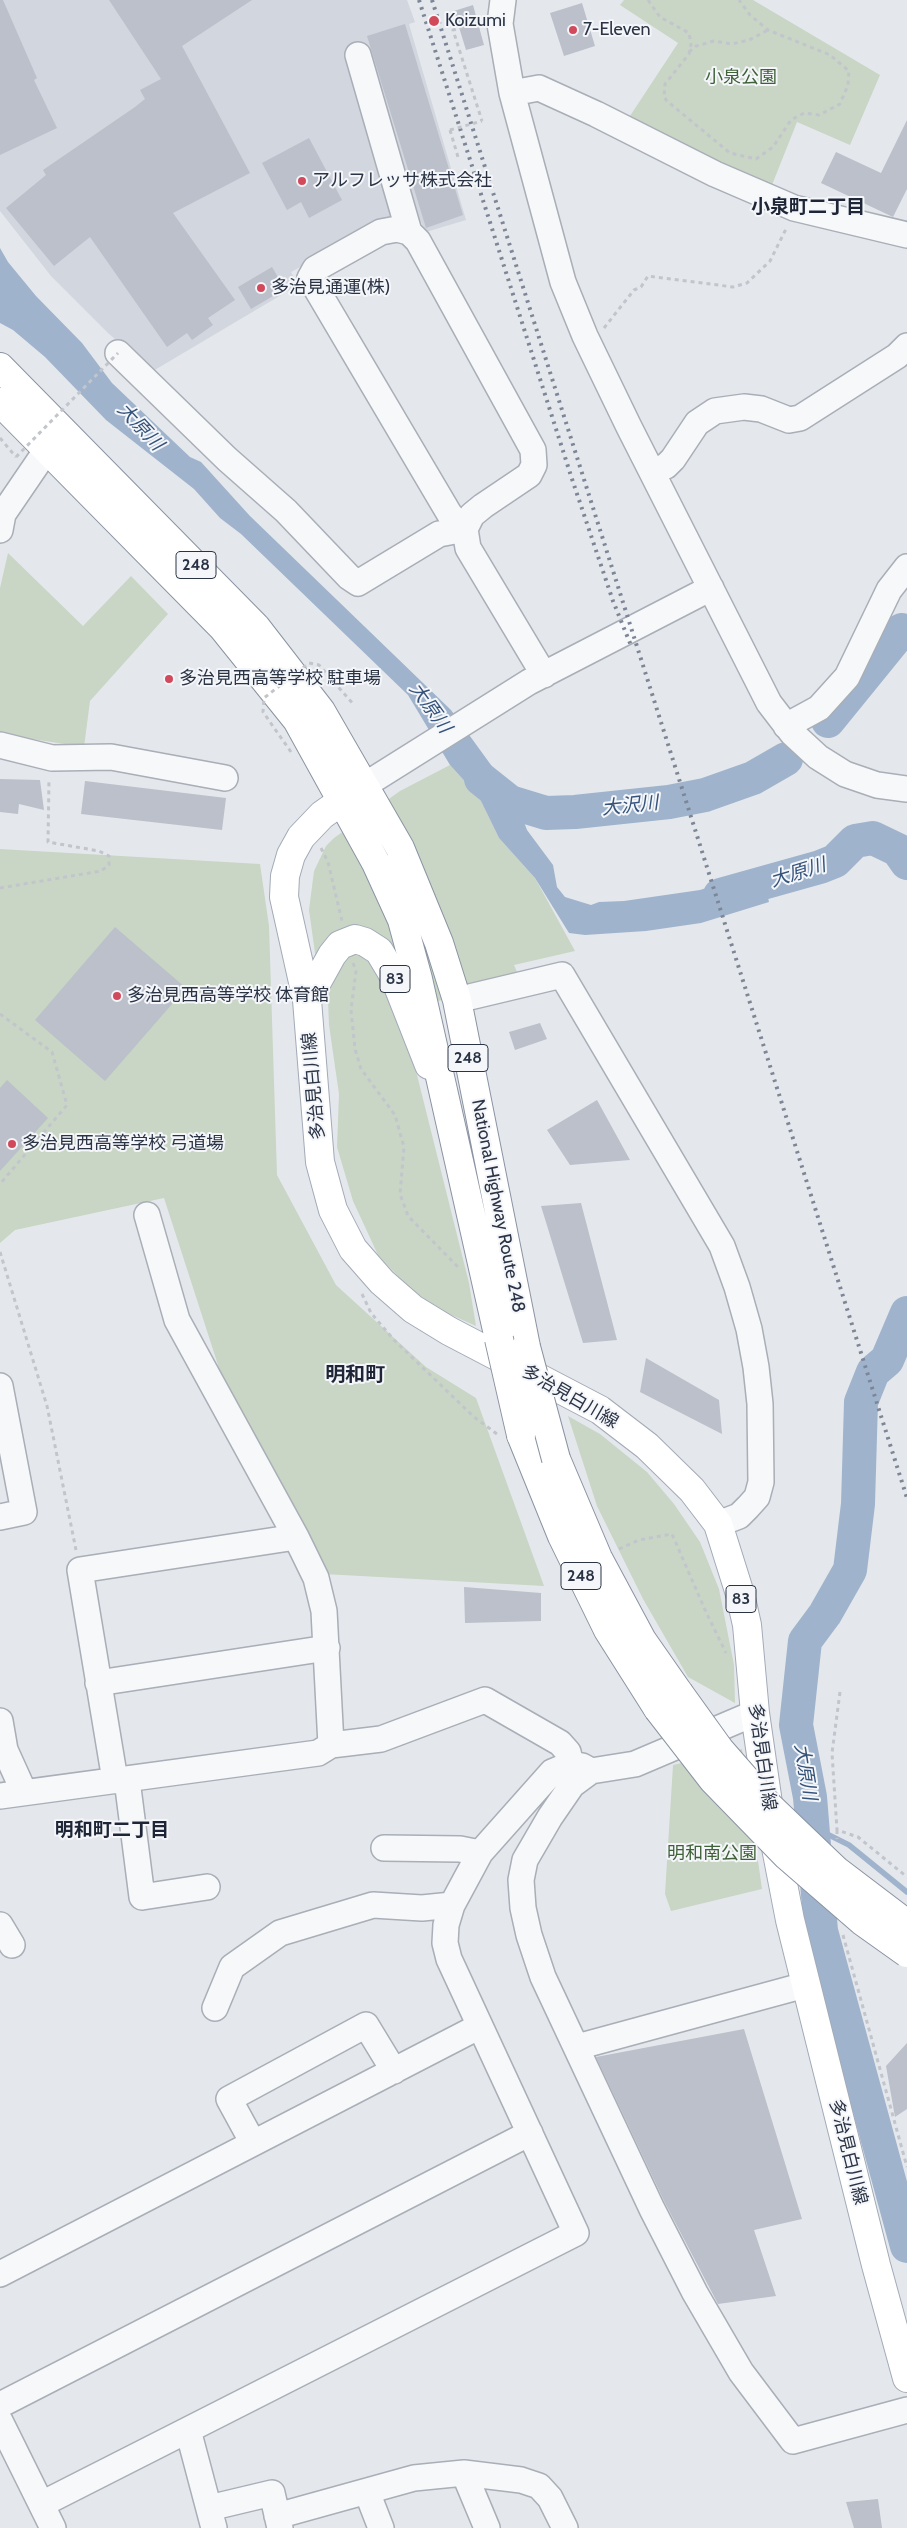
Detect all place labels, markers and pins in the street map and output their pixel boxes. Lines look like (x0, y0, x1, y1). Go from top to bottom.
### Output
place label: Koizumi (445, 10, 506, 32)
marker: Koizumi (427, 14, 441, 28)
place label: 7-Eleven (583, 19, 651, 41)
marker: 7-Eleven (567, 24, 579, 36)
place label: アルフレッサ株式会社 (312, 170, 492, 192)
marker: アルフレッサ株式会社 (296, 175, 308, 187)
place label: 多治見通運(株) (271, 277, 390, 299)
marker: 多治見通運(株) (255, 282, 267, 294)
place label: 多治見西高等学校 駐車場 (179, 668, 381, 690)
marker: 多治見西高等学校 駐車場 (163, 673, 175, 685)
place label: 多治見西高等学校 体育館 (127, 985, 329, 1007)
marker: 多治見西高等学校 体育館 (111, 990, 123, 1002)
place label: 多治見西高等学校 弓道場 (22, 1133, 224, 1155)
marker: 多治見西高等学校 弓道場 (6, 1138, 18, 1150)

